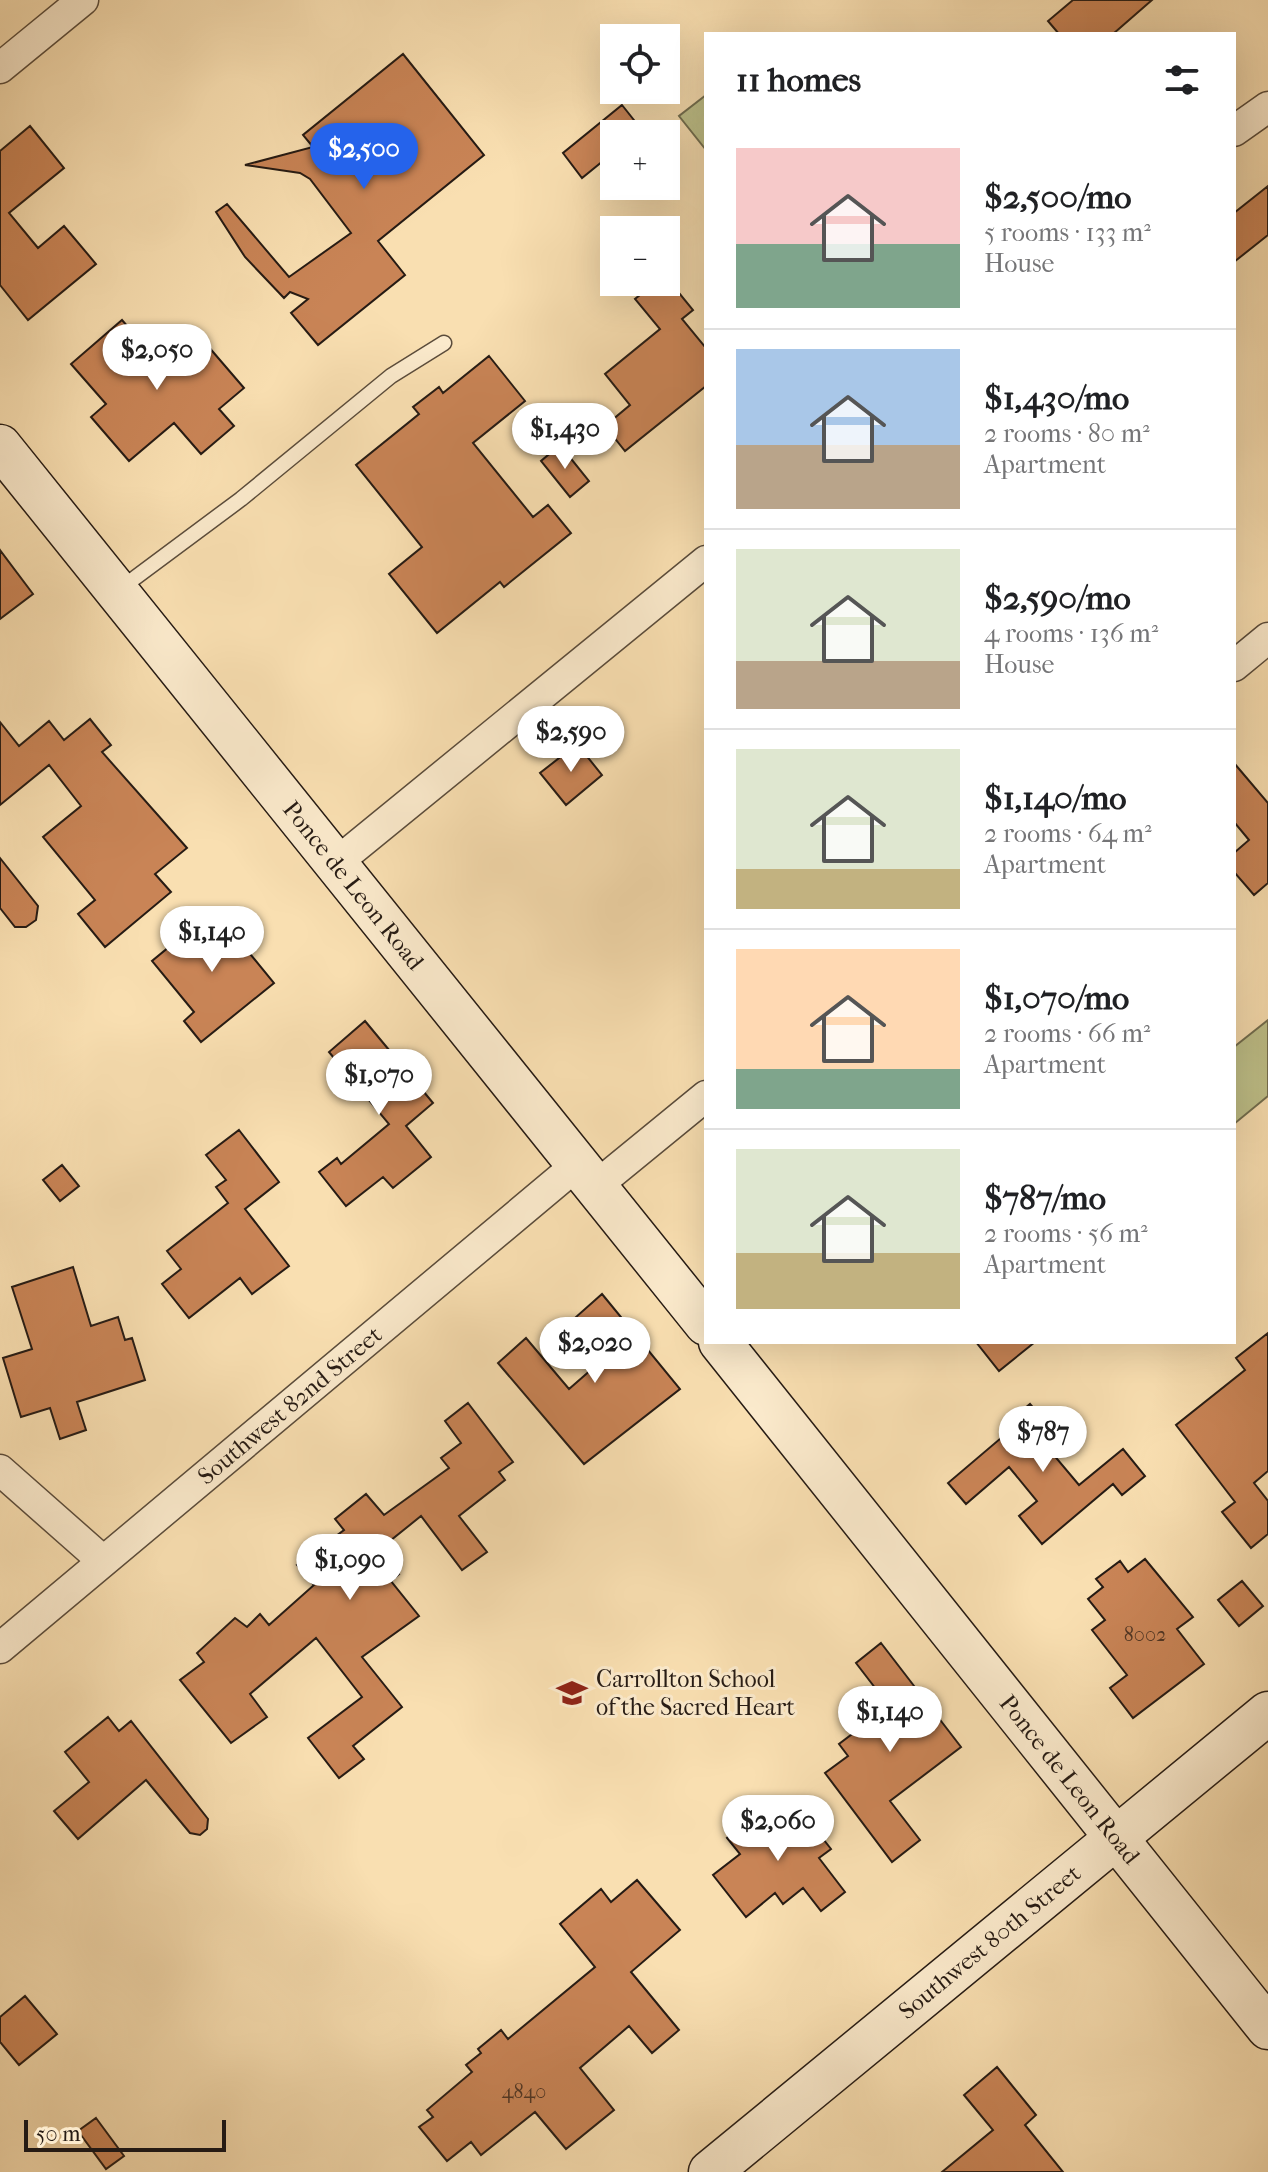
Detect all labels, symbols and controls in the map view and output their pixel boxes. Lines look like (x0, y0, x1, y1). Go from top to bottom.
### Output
map controls (600, 24, 680, 296)
button: locate (600, 24, 680, 104)
icon: filters (1160, 58, 1204, 102)
text: 11 homes (736, 60, 861, 100)
button: + (600, 120, 680, 200)
pin: $2,500 (299, 123, 429, 191)
text: $2,500 (328, 133, 400, 164)
text: $2,500/mo (984, 177, 1132, 217)
icon: home (800, 180, 896, 276)
button: − (600, 216, 680, 296)
text: 5 rooms · 133 m² (984, 217, 1151, 248)
text: House (984, 248, 1054, 279)
pin: $2,050 (92, 324, 222, 392)
text: $2,050 (121, 334, 193, 365)
text: $1,430/mo (984, 378, 1129, 418)
icon: home (800, 381, 896, 477)
pin: $1,430 (500, 403, 630, 471)
text: $1,430 (530, 413, 600, 444)
text: 2 rooms · 80 m² (984, 418, 1150, 449)
text: Apartment (984, 449, 1106, 480)
text: $2,590/mo (984, 578, 1131, 618)
icon: home (800, 581, 896, 677)
text: 4 rooms · 136 m² (984, 618, 1158, 649)
text: House (984, 649, 1054, 680)
pin: $2,590 (506, 706, 636, 774)
text: $2,590 (535, 716, 607, 747)
text: $1,140/mo (984, 778, 1127, 818)
icon: home (800, 781, 896, 877)
street label: Ponce de Leon Road (277, 795, 430, 976)
text: 2 rooms · 64 m² (984, 818, 1152, 849)
text: Apartment (984, 849, 1106, 880)
pin: $1,140 (147, 906, 277, 974)
text: $1,140 (178, 916, 246, 947)
text: $1,070/mo (984, 978, 1129, 1018)
icon: home (800, 981, 896, 1077)
text: 2 rooms · 66 m² (984, 1018, 1150, 1049)
pin: $1,070 (314, 1049, 444, 1117)
text: Apartment (984, 1049, 1106, 1080)
text: $1,070 (344, 1059, 414, 1090)
text: $787/mo (984, 1178, 1106, 1218)
icon: home (800, 1181, 896, 1277)
text: 2 rooms · 56 m² (984, 1218, 1148, 1249)
text: Apartment (984, 1249, 1106, 1280)
pin: $2,020 (530, 1317, 660, 1385)
street label: Southwest 82nd Street (192, 1320, 388, 1490)
text: $2,020 (557, 1327, 633, 1358)
pin: $787 (996, 1406, 1090, 1474)
text: $787 (1017, 1416, 1069, 1447)
pin: $1,090 (285, 1534, 415, 1602)
text: $1,090 (314, 1544, 386, 1575)
house number: 8002 (1124, 1623, 1166, 1646)
place label: Carrollton School of the Sacred Heart (596, 1665, 795, 1721)
school or university icon: Carrollton School of the Sacred Heart (555, 1676, 589, 1710)
pin: $1,140 (825, 1686, 955, 1754)
street label: Ponce de Leon Road (993, 1689, 1146, 1870)
text: $1,140 (856, 1696, 924, 1727)
pin: $2,060 (713, 1795, 843, 1863)
text: $2,060 (740, 1805, 816, 1836)
street label: Southwest 80th Street (893, 1859, 1087, 2025)
house number: 4840 (502, 2080, 546, 2103)
scale bar (24, 2116, 226, 2152)
text: 50 m (36, 2121, 81, 2147)

